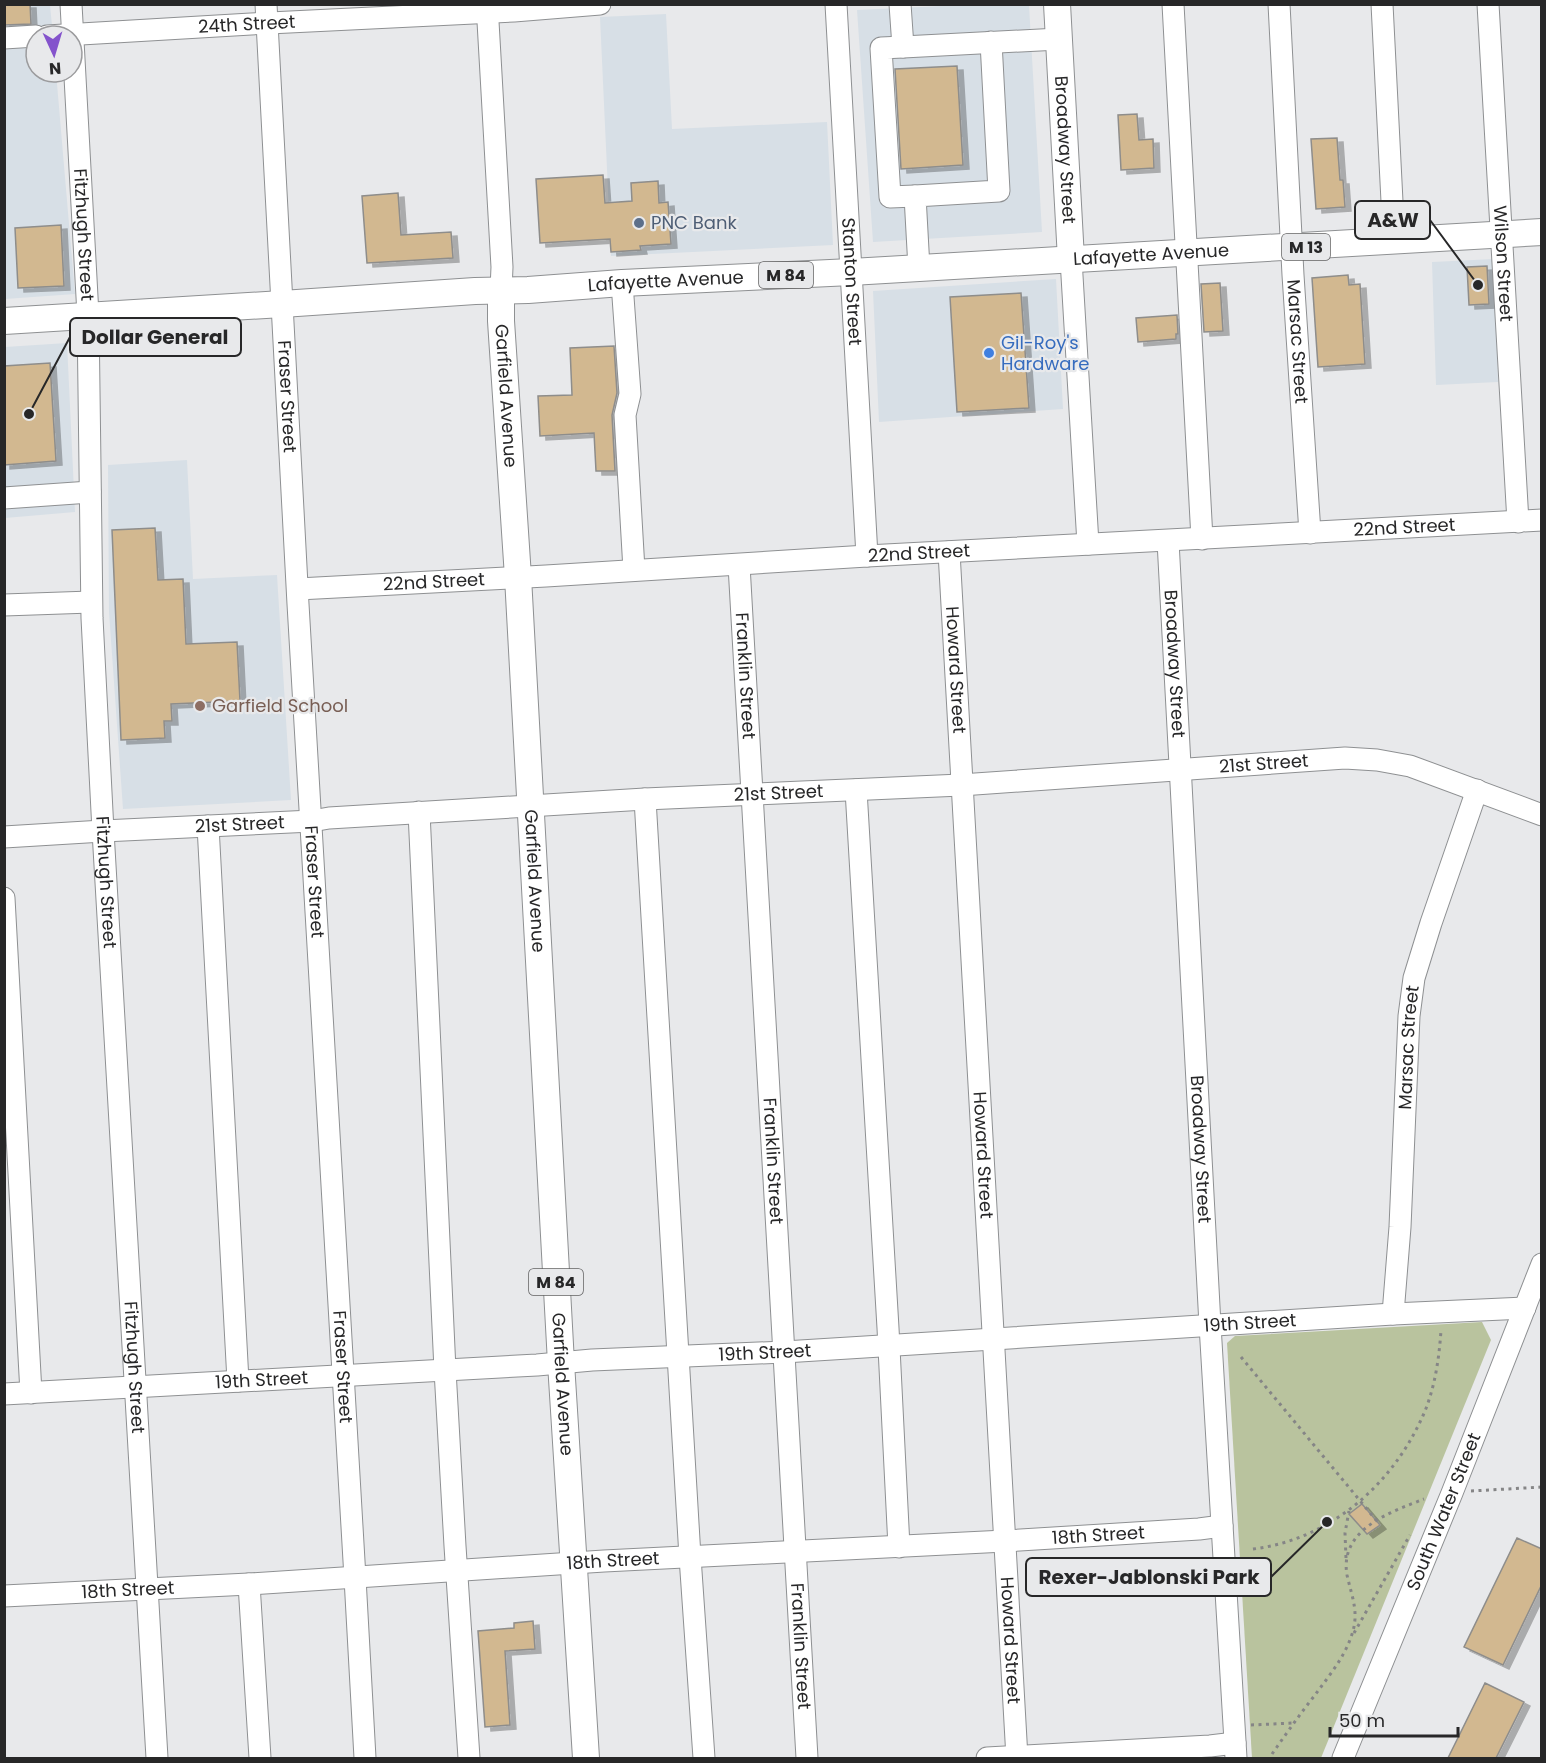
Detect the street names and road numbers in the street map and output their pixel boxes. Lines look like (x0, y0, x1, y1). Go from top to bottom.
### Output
street label: 24th Street (197, 9, 296, 39)
street label: Broadway Street (1049, 75, 1082, 224)
street label: Fitzhugh Street (68, 168, 100, 302)
street label: Wilson Street (1488, 205, 1519, 322)
street label: Stanton Street (836, 217, 868, 346)
road number: M 13 (1282, 234, 1330, 260)
street label: Lafayette Avenue (1072, 237, 1230, 271)
road number: M 84 (759, 262, 813, 288)
street label: Lafayette Avenue (587, 264, 744, 298)
street label: Marsac Street (1281, 279, 1314, 404)
street label: Garfield Avenue (489, 323, 524, 468)
street label: Fraser Street (272, 339, 303, 453)
street label: 22nd Street (1353, 512, 1456, 542)
street label: 22nd Street (867, 538, 971, 568)
street label: 22nd Street (382, 566, 485, 597)
street label: Broadway Street (1159, 589, 1192, 739)
street label: Howard Street (940, 605, 972, 734)
street label: Franklin Street (730, 612, 762, 740)
street label: 21st Street (1218, 748, 1309, 779)
street label: 21st Street (733, 778, 824, 807)
street label: 21st Street (194, 809, 285, 839)
street label: Garfield Avenue (519, 809, 552, 953)
street label: Fitzhugh Street (90, 815, 123, 949)
street label: Fraser Street (299, 825, 331, 939)
street label: Marsac Street (1392, 984, 1425, 1110)
street label: Broadway Street (1185, 1074, 1218, 1224)
street label: Howard Street (967, 1091, 1000, 1219)
street label: Franklin Street (757, 1097, 790, 1225)
road number: M 84 (529, 1269, 583, 1295)
street label: Fitzhugh Street (118, 1300, 151, 1434)
street label: 19th Street (1203, 1307, 1297, 1338)
street label: Fraser Street (327, 1310, 359, 1424)
street label: Garfield Avenue (546, 1312, 580, 1457)
street label: 19th Street (718, 1337, 812, 1367)
street label: 19th Street (215, 1364, 309, 1394)
street label: South Water Street (1400, 1429, 1486, 1594)
street label: 18th Street (1051, 1519, 1145, 1550)
street label: 18th Street (566, 1545, 660, 1575)
street label: 18th Street (81, 1575, 175, 1604)
street label: Howard Street (995, 1576, 1027, 1705)
street label: Franklin Street (785, 1582, 817, 1710)

